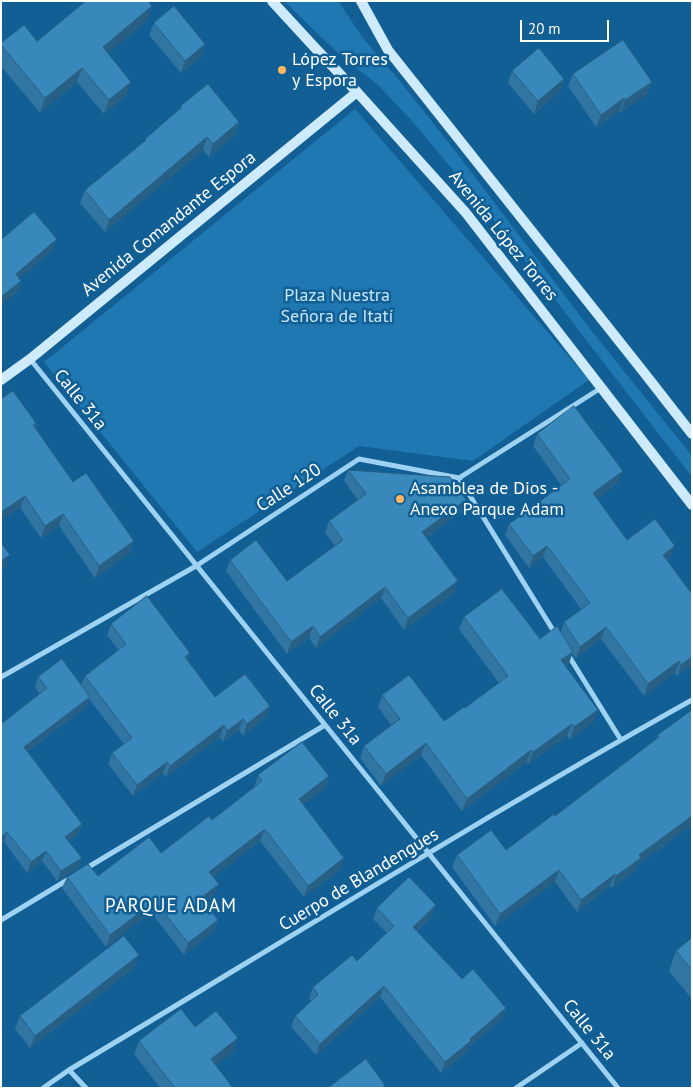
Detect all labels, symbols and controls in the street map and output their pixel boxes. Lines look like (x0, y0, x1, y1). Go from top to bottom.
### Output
scale bar (523, 10, 612, 42)
text: 20 m (528, 19, 561, 38)
place label: López Torres y Espora (292, 49, 388, 92)
marker: López Torres y Espora (276, 64, 288, 76)
street label: Avenida Comandante Espora (77, 147, 261, 301)
street label: Avenida López Torres (444, 167, 562, 305)
park label: Plaza Nuestra Señora de Itatí (281, 285, 393, 328)
street label: Calle 31a (49, 365, 111, 435)
street label: Calle 120 (253, 459, 325, 517)
place label: Asamblea de Dios - Anexo Parque Adam (410, 478, 564, 520)
marker: Asamblea de Dios - Anexo Parque Adam (394, 493, 406, 505)
street label: Calle 31a (304, 680, 366, 750)
street label: Cuerpo de Blandengues (275, 824, 443, 936)
district label: PARQUE ADAM (104, 896, 238, 918)
street label: Calle 31a (558, 995, 620, 1065)

